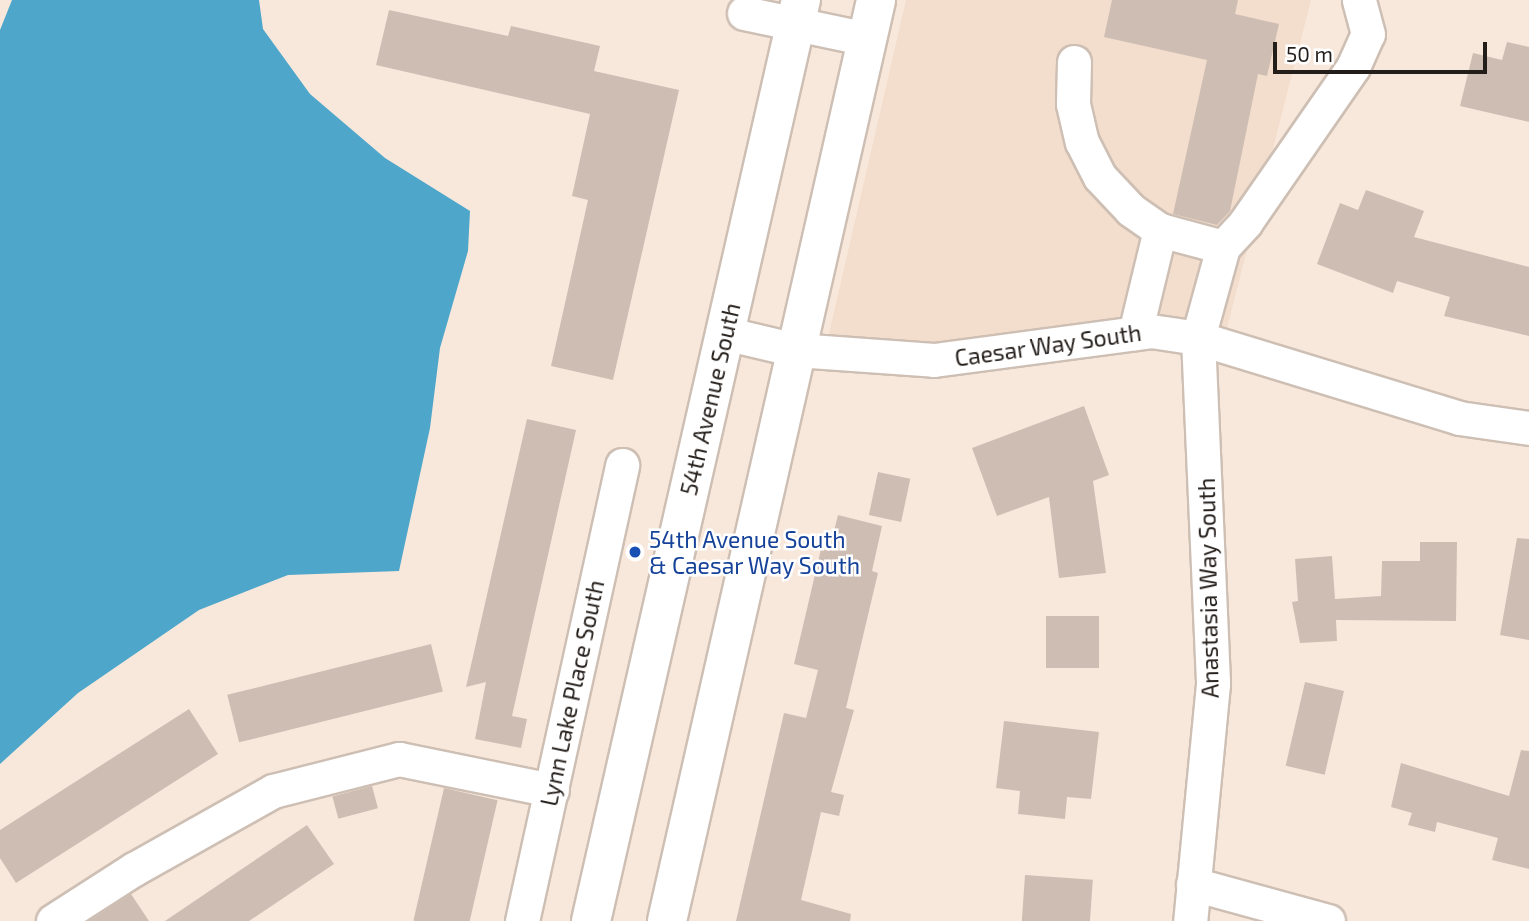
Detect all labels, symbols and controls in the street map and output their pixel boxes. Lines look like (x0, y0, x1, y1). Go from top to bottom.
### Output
scale bar (1277, 28, 1490, 72)
text: 50 m (1286, 41, 1333, 66)
street label: 54th Avenue South (674, 300, 746, 498)
street label: Caesar Way South (952, 318, 1144, 372)
street label: Anastasia Way South (1192, 477, 1224, 699)
place label: 54th Avenue South & Caesar Way South (649, 525, 861, 579)
marker: 54th Avenue South & Caesar Way South (627, 544, 643, 560)
street label: Lynn Lake Place South (535, 577, 609, 809)

